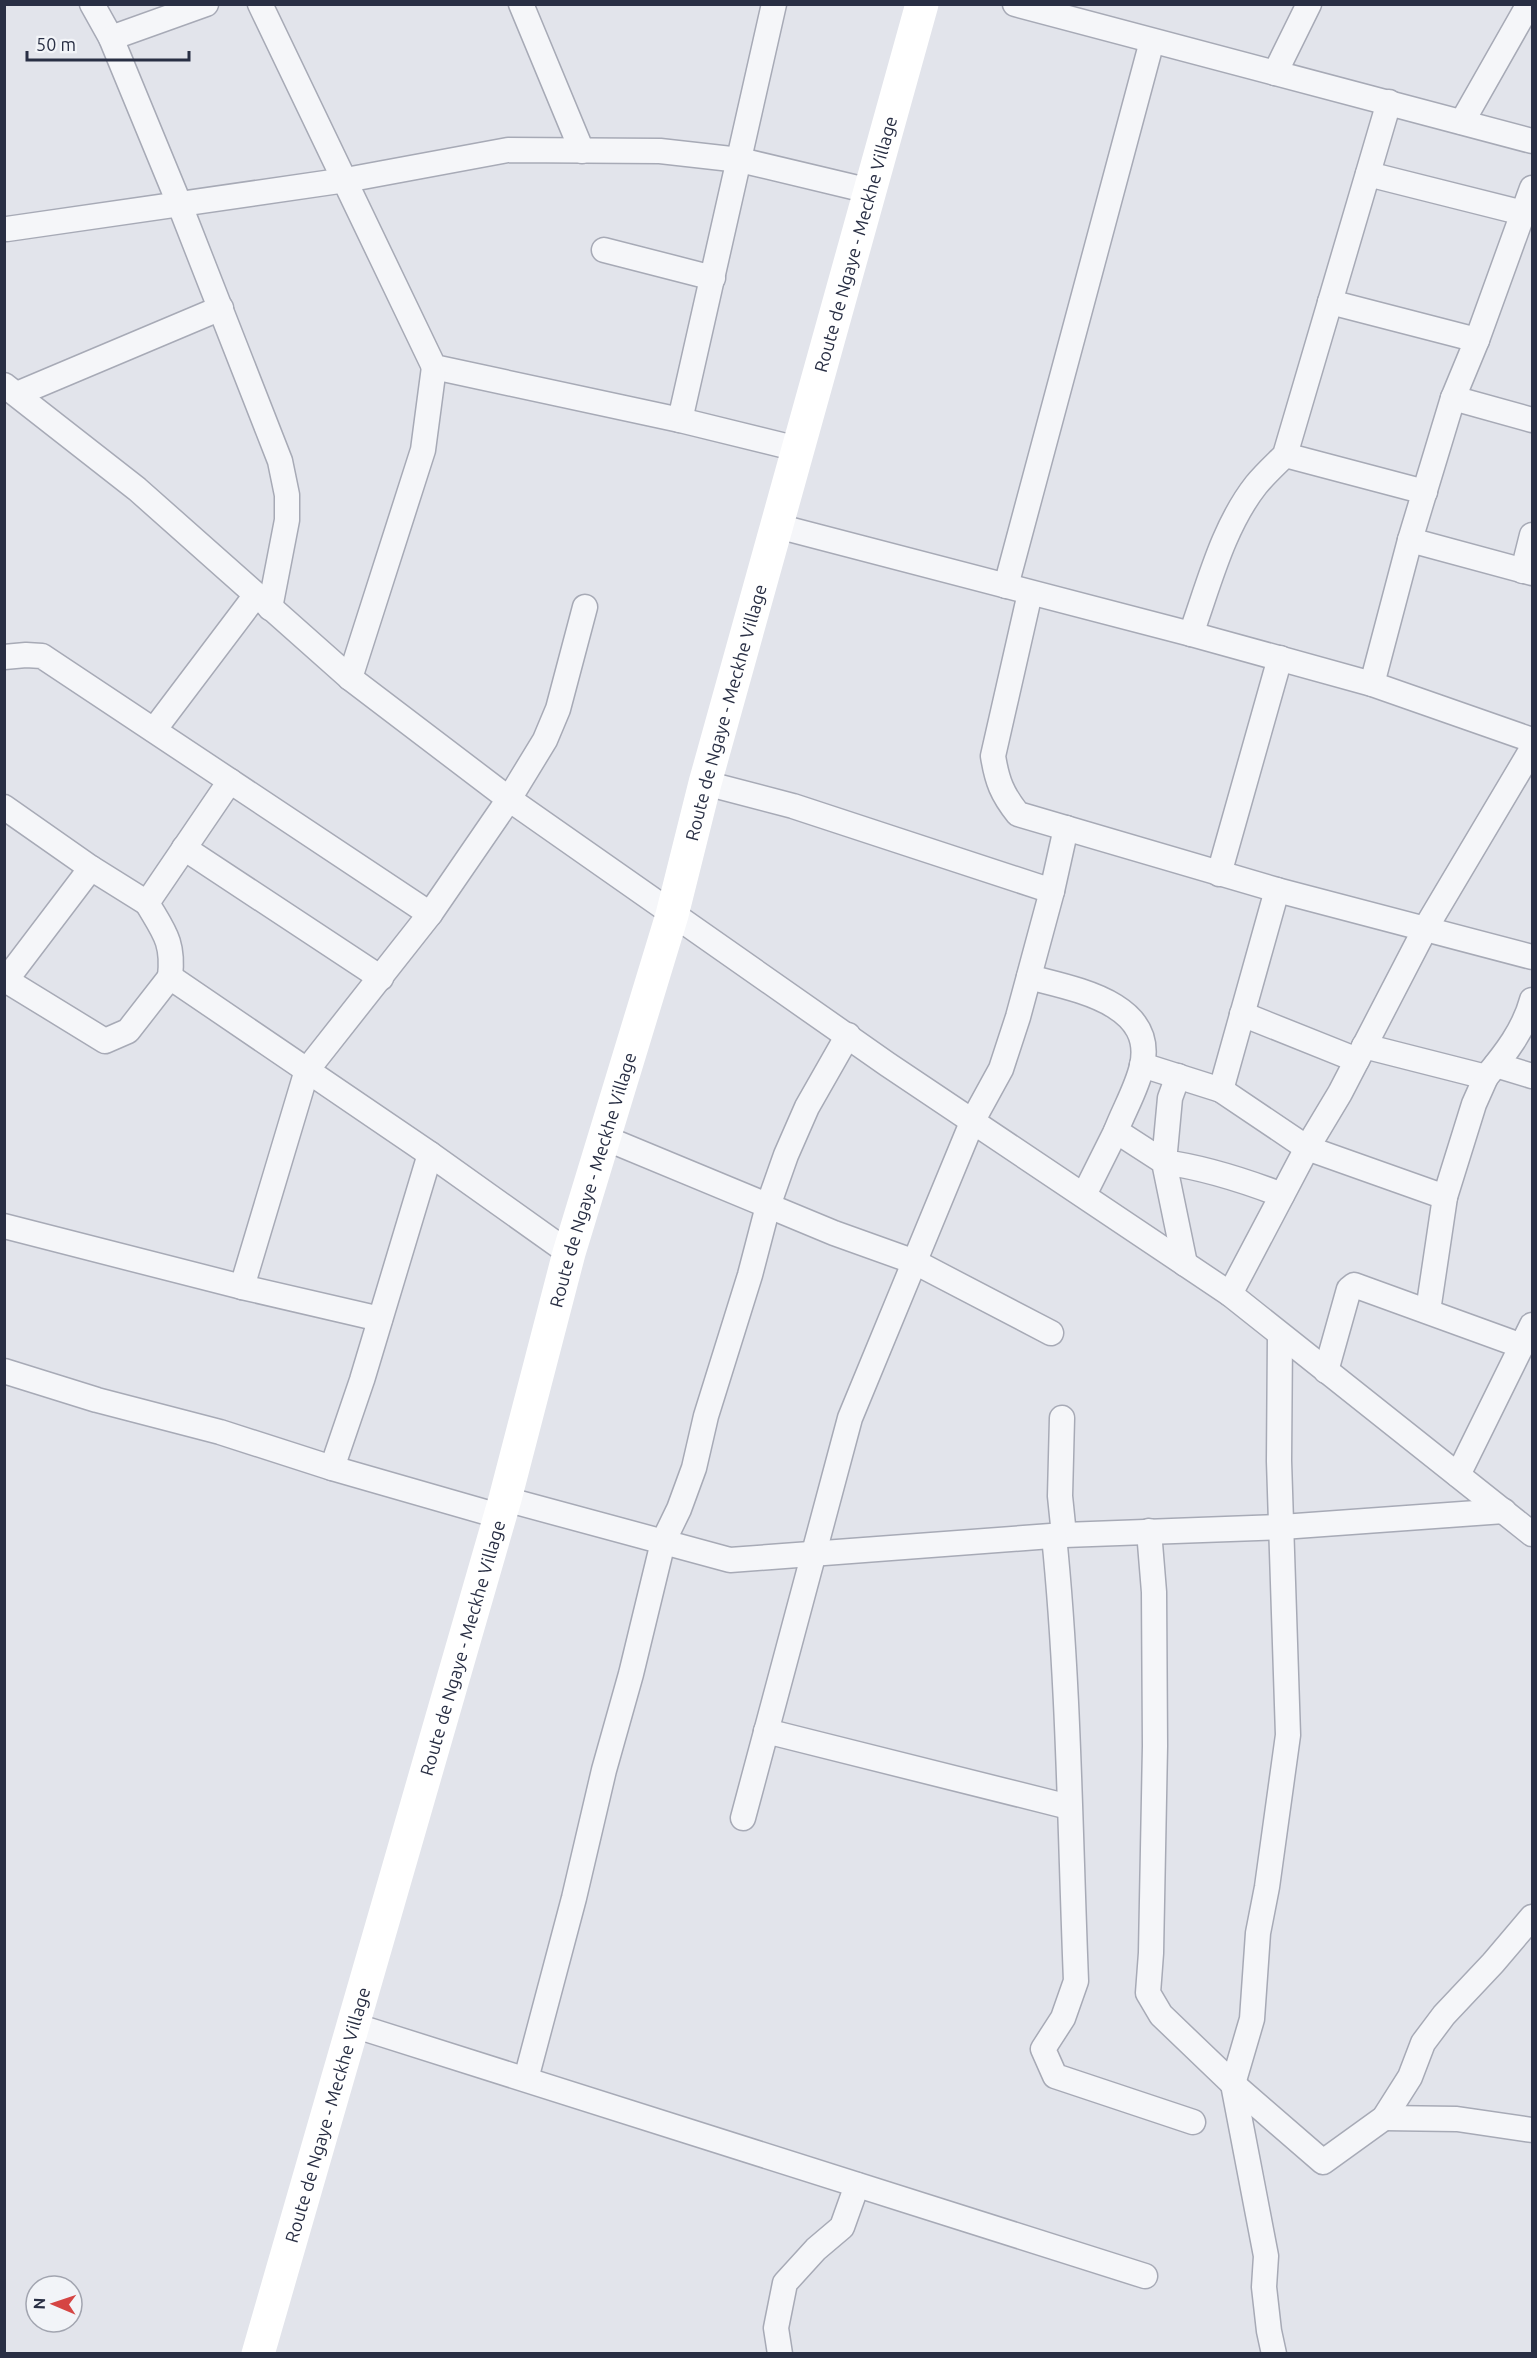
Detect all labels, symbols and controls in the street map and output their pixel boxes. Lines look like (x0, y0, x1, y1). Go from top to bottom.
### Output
scale bar (27, 24, 189, 62)
text: 50 m (36, 34, 76, 54)
street label: Route de Ngaye - Meckhe Village (810, 114, 900, 374)
street label: Route de Ngaye - Meckhe Village (681, 582, 770, 843)
street label: Route de Ngaye - Meckhe Village (545, 1050, 640, 1309)
street label: Route de Ngaye - Meckhe Village (416, 1518, 508, 1778)
street label: Route de Ngaye - Meckhe Village (281, 1985, 373, 2245)
north arrow (24, 2274, 84, 2334)
text: N (30, 2297, 48, 2310)

